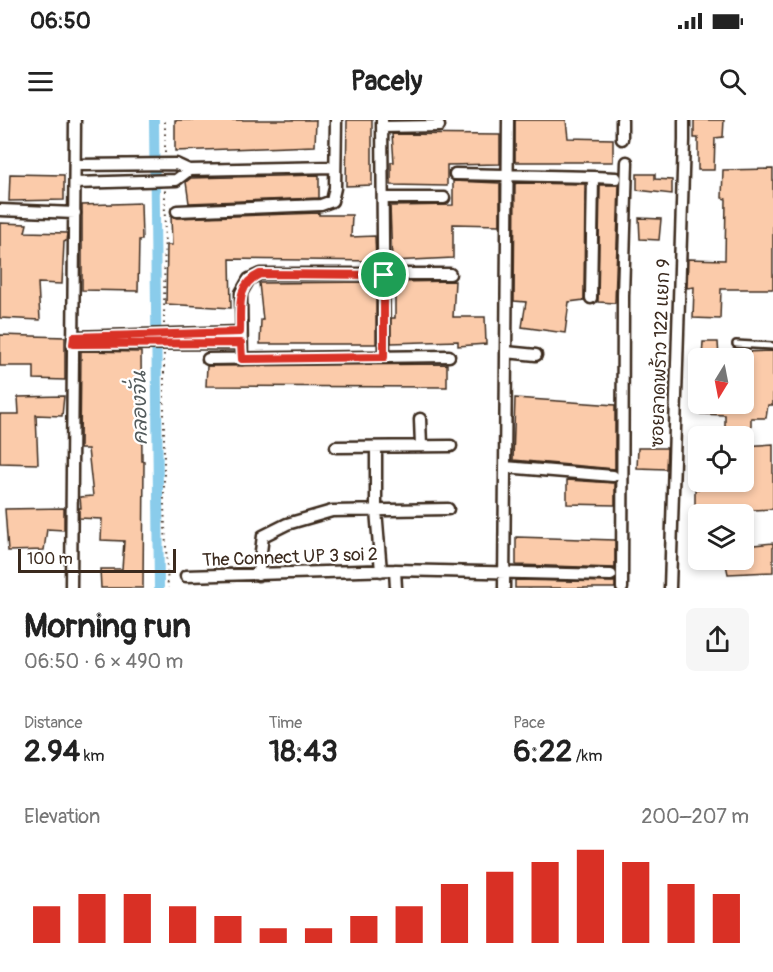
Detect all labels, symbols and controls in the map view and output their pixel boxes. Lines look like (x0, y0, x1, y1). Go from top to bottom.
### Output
text: 06:50 (30, 7, 91, 35)
icon: menu (24, 65, 57, 98)
text: Pacely (351, 65, 422, 98)
icon: search (716, 65, 749, 98)
pin (358, 249, 409, 300)
icon: arrive (367, 258, 400, 291)
street label: ซอยลาดพร้าว 122 แยก 9 (645, 258, 675, 448)
north arrow (688, 348, 754, 414)
map controls (688, 348, 754, 570)
water label: คลองจั่น (121, 370, 153, 445)
button: locate (688, 426, 754, 492)
button: layers (688, 504, 754, 570)
street label: The Connect UP 3 soi 2 (202, 543, 378, 572)
scale bar (18, 546, 176, 574)
text: 100 m (27, 549, 73, 569)
text: Morning run (24, 606, 191, 647)
button: share (686, 608, 749, 671)
text: 06:50 · 6 × 490 m (24, 649, 183, 674)
text: Distance (24, 713, 83, 733)
text: Time (269, 713, 302, 733)
text: Pace (513, 713, 545, 733)
text: 2.94 (24, 733, 80, 770)
text: 18:43 (269, 733, 338, 770)
text: 6:22 (513, 733, 572, 770)
text: km (80, 746, 105, 766)
text: /km (572, 746, 602, 766)
text: Elevation (24, 804, 100, 829)
text: 200–207 m (641, 804, 749, 829)

